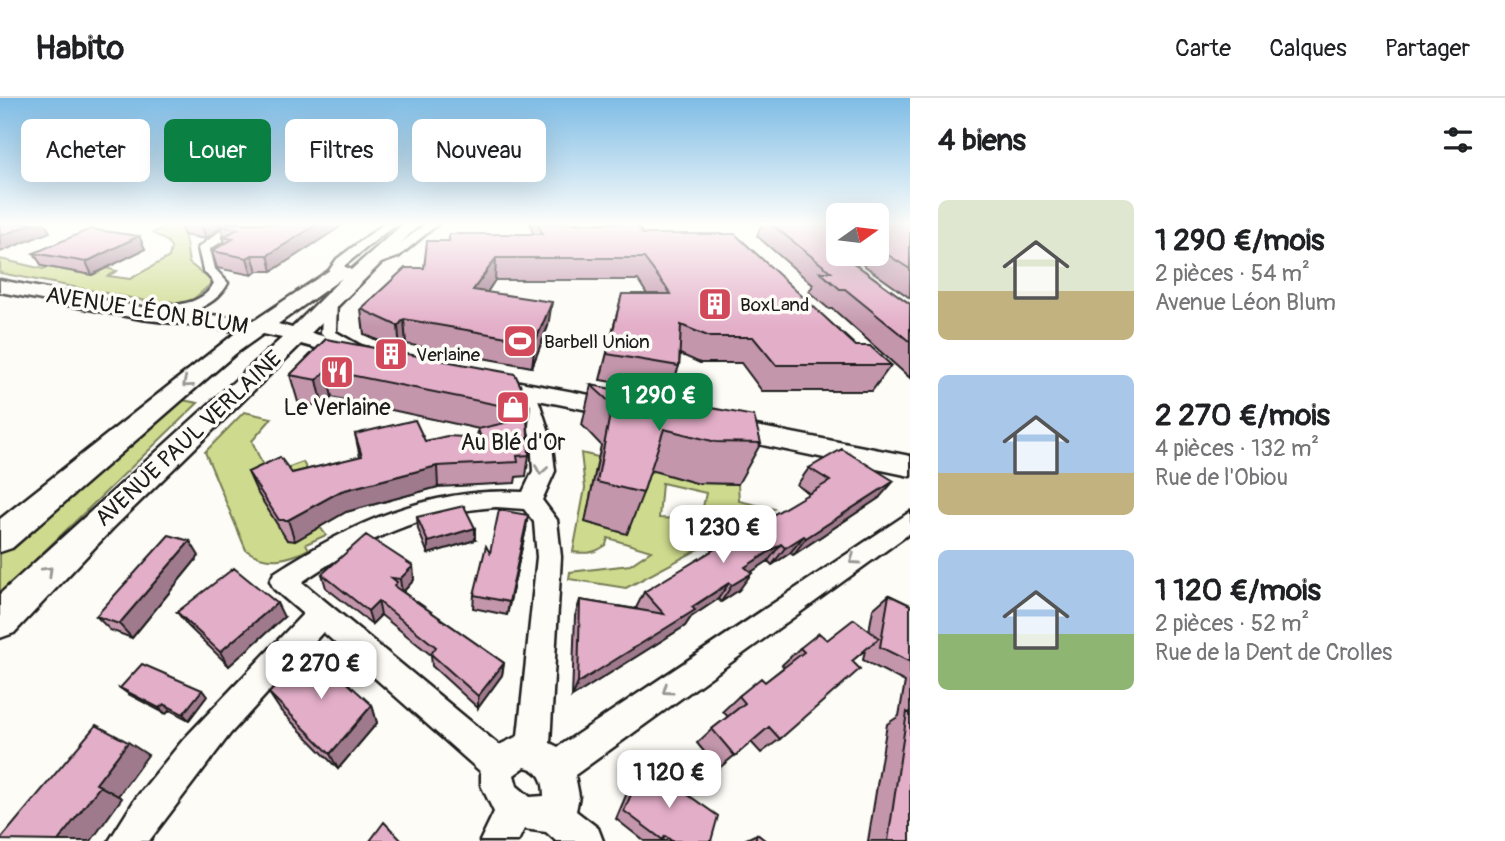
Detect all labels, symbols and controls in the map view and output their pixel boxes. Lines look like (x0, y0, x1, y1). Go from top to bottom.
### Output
text: Habito (35, 28, 124, 69)
text: Carte (1175, 34, 1231, 63)
text: Calques (1269, 34, 1347, 63)
text: Partager (1385, 34, 1470, 63)
chip: Acheter (21, 119, 150, 182)
chip: Louer (164, 119, 271, 182)
chip: Filtres (285, 119, 398, 182)
chip: Nouveau (412, 119, 546, 182)
icon: filters (1439, 121, 1477, 159)
text: 4 biens (938, 122, 1026, 159)
north arrow (826, 203, 889, 266)
map controls (826, 203, 889, 266)
text: 1 290 €/mois (1155, 222, 1325, 259)
icon: home (994, 228, 1078, 312)
text: 2 pièces · 54 m² (1155, 259, 1310, 288)
street label: AVENUE LÉON BLUM (44, 280, 250, 341)
building icon: BoxLand (696, 285, 734, 323)
text: Avenue Léon Blum (1155, 288, 1336, 317)
place label: BoxLand (740, 293, 809, 317)
sports icon: Barbell Union (501, 322, 539, 360)
place label: Barbell Union (544, 330, 650, 354)
building icon: Verlaine (372, 335, 410, 373)
place label: Verlaine (416, 343, 481, 367)
street label: AVENUE PAUL VERLAINE (89, 344, 288, 533)
restaurant icon: Le Verlaine (318, 353, 356, 391)
pin: 1 290 € (594, 374, 724, 433)
one-way arrow (182, 375, 195, 387)
text: 1 290 € (622, 381, 696, 410)
shop icon: Au Blé d'Or (494, 388, 532, 426)
place label: Le Verlaine (283, 393, 391, 422)
text: 2 270 €/mois (1155, 397, 1330, 434)
icon: home (994, 403, 1078, 487)
place label: Au Blé d'Or (461, 428, 565, 457)
text: 4 pièces · 132 m² (1155, 434, 1319, 463)
text: Rue de l'Obiou (1155, 463, 1288, 492)
one-way arrow (534, 464, 549, 475)
pin: 1 230 € (658, 505, 788, 565)
text: 1 230 € (686, 513, 760, 542)
one-way arrow (849, 552, 862, 564)
one-way arrow (40, 567, 53, 580)
text: 1 120 €/mois (1155, 572, 1321, 609)
icon: home (994, 578, 1078, 662)
text: 2 pièces · 52 m² (1155, 609, 1309, 638)
text: Rue de la Dent de Crolles (1155, 638, 1392, 667)
pin: 2 270 € (256, 642, 386, 701)
text: 2 270 € (282, 649, 360, 678)
one-way arrow (662, 682, 675, 694)
pin: 1 120 € (604, 750, 734, 810)
text: 1 120 € (633, 758, 705, 787)

